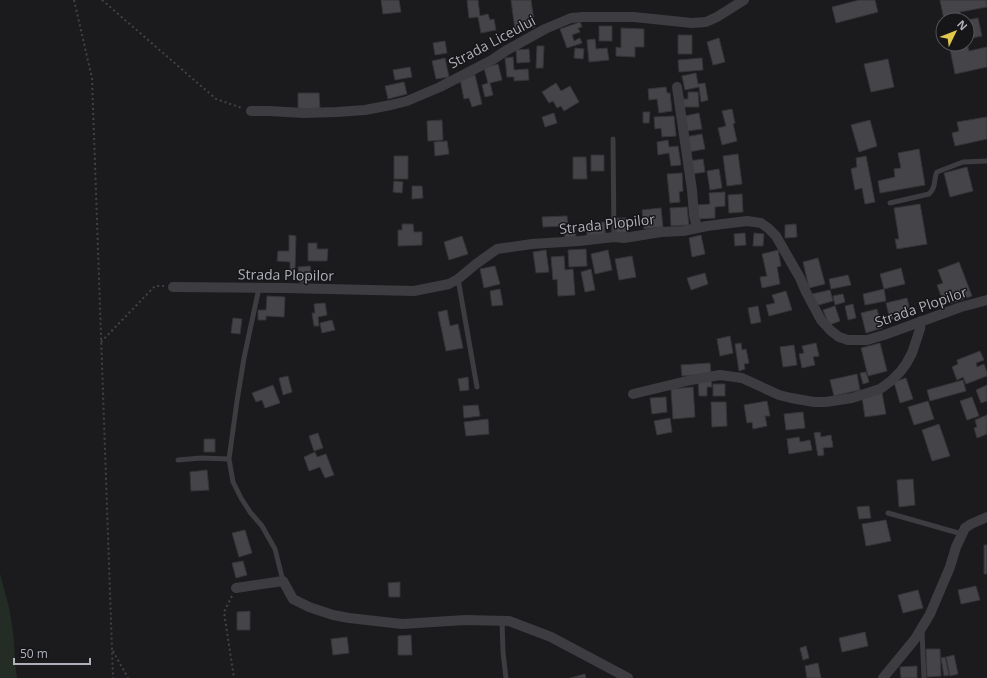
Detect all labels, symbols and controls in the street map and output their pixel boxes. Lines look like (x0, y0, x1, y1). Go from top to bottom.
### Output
street label: Strada Liceului (445, 11, 539, 72)
north arrow (935, 12, 975, 52)
text: N (954, 16, 971, 33)
street label: Strada Plopilor (558, 209, 656, 238)
street label: Strada Plopilor (238, 264, 335, 285)
street label: Strada Plopilor (872, 282, 970, 331)
scale bar (14, 640, 90, 666)
text: 50 m (20, 645, 48, 662)

